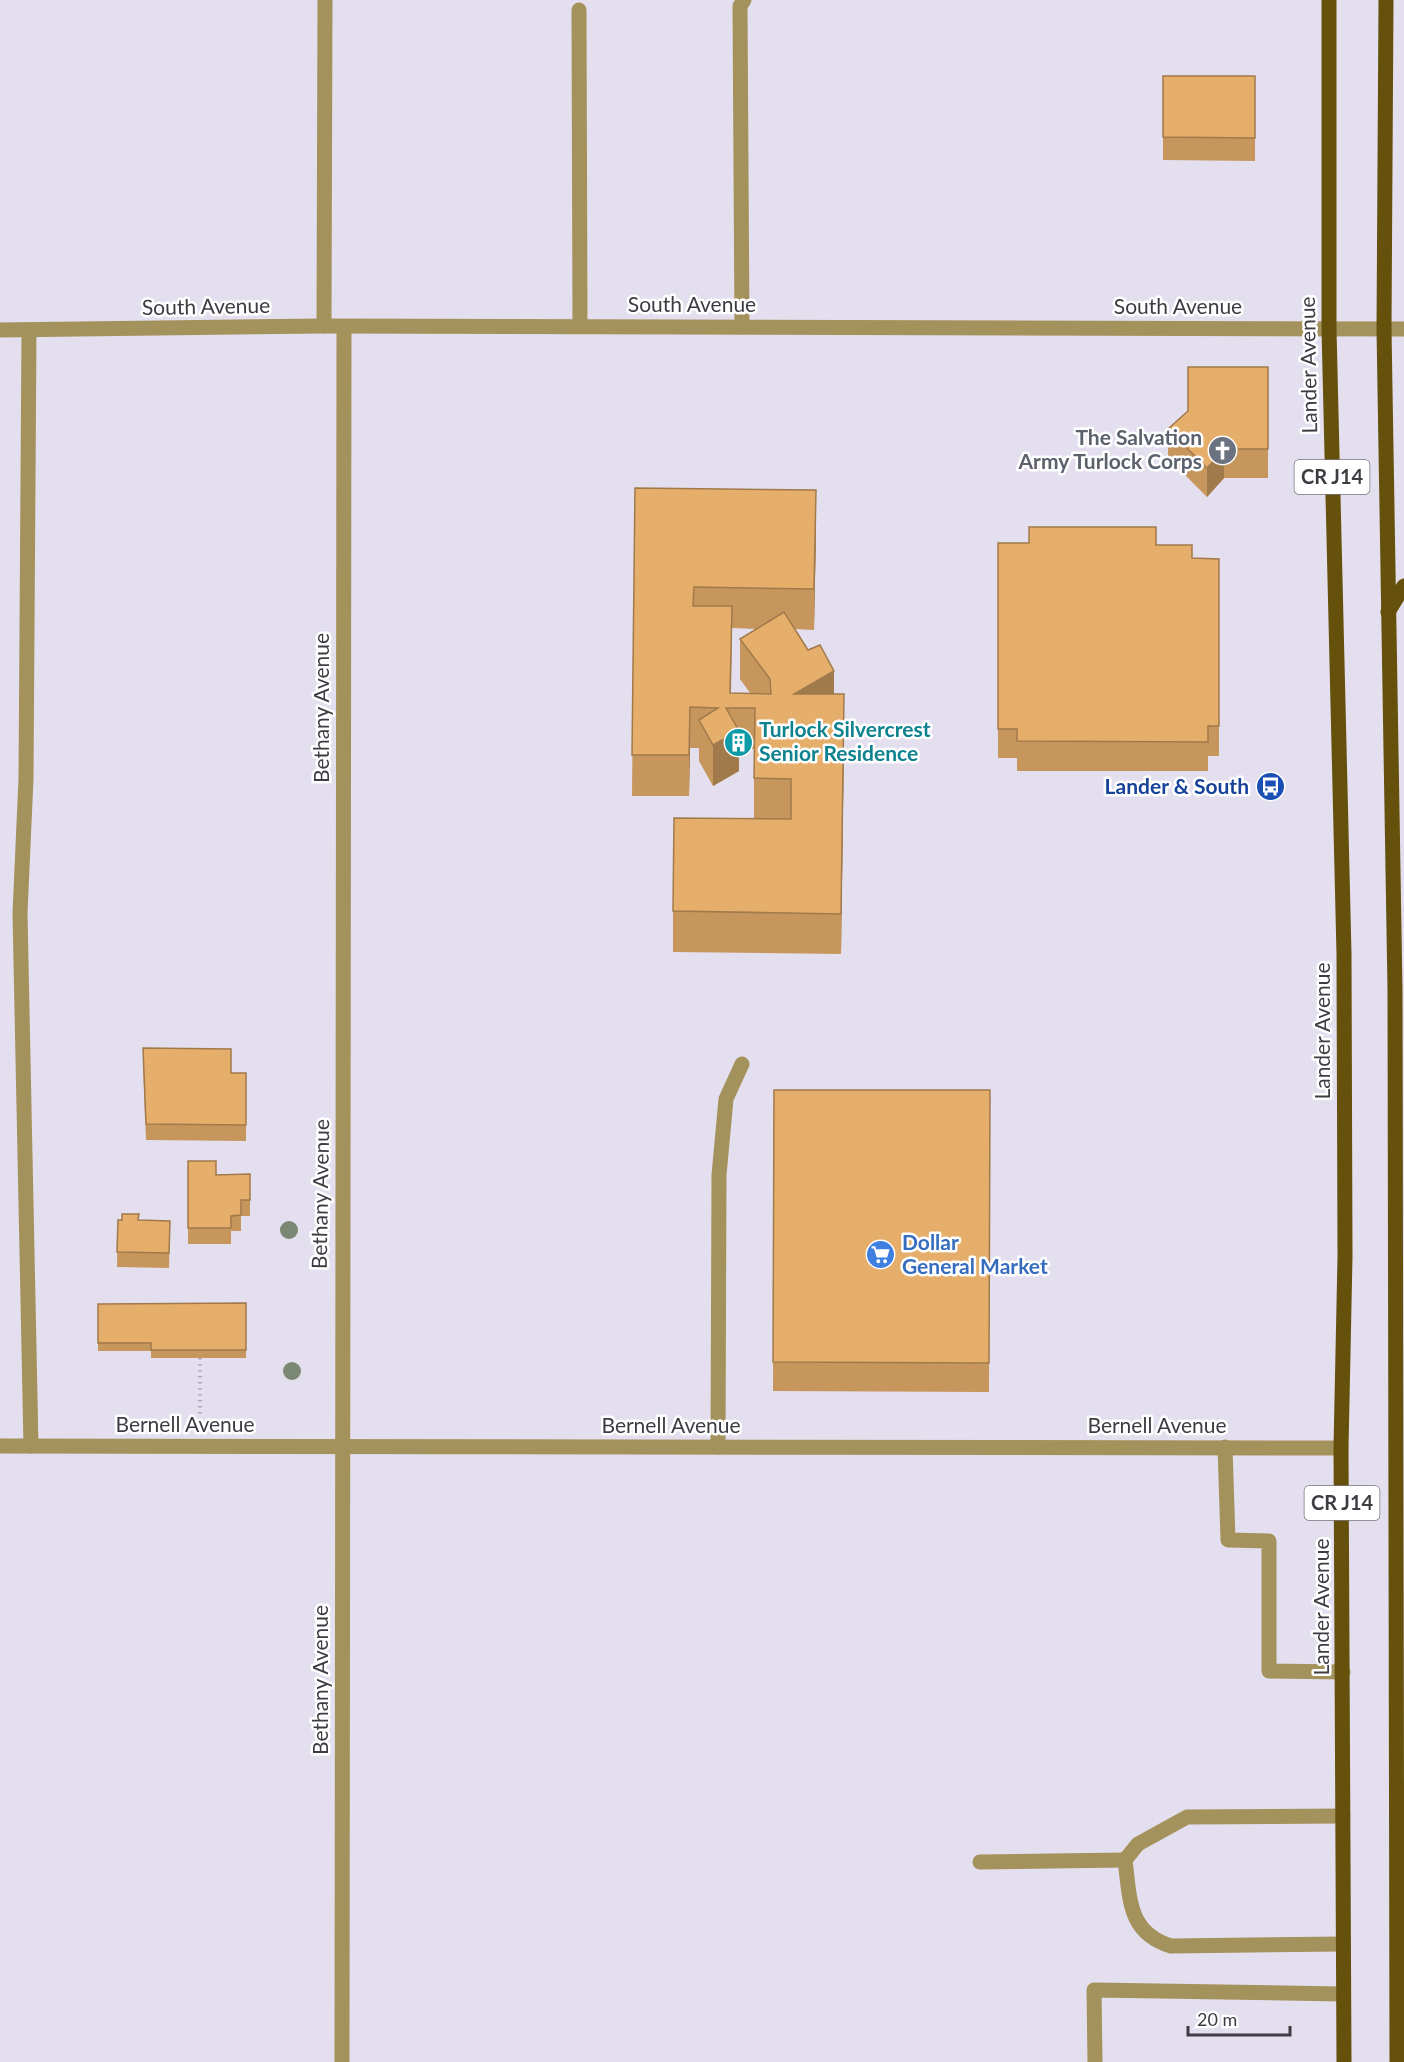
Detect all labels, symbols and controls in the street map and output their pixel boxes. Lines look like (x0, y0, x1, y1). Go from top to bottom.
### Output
street label: South Avenue (628, 291, 756, 316)
street label: South Avenue (142, 292, 270, 319)
street label: South Avenue (1114, 293, 1242, 318)
street label: Lander Avenue (1294, 296, 1321, 434)
place label: The Salvation Army Turlock Corps (1018, 424, 1202, 473)
church icon: The Salvation Army Turlock Corps (1207, 434, 1239, 466)
road number: CR J14 (1294, 460, 1370, 494)
street label: Bethany Avenue (308, 633, 333, 783)
place label: Turlock Silvercrest Senior Residence (759, 716, 931, 765)
building icon: Turlock Silvercrest Senior Residence (722, 726, 754, 758)
bus stop icon: Lander & South (1254, 771, 1286, 803)
place label: Lander & South (1105, 773, 1249, 798)
street label: Lander Avenue (1309, 962, 1334, 1100)
street label: Bethany Avenue (306, 1119, 333, 1269)
place label: Dollar General Market (902, 1229, 1048, 1278)
supermarket icon: Dollar General Market (865, 1239, 897, 1271)
street label: Bernell Avenue (115, 1411, 255, 1436)
street label: Bernell Avenue (601, 1412, 741, 1437)
street label: Bernell Avenue (1087, 1412, 1227, 1437)
road number: CR J14 (1304, 1486, 1380, 1520)
street label: Lander Avenue (1308, 1538, 1333, 1676)
street label: Bethany Avenue (307, 1605, 332, 1755)
scale bar (1188, 1999, 1290, 2037)
text: 20 m (1197, 2008, 1237, 2030)

